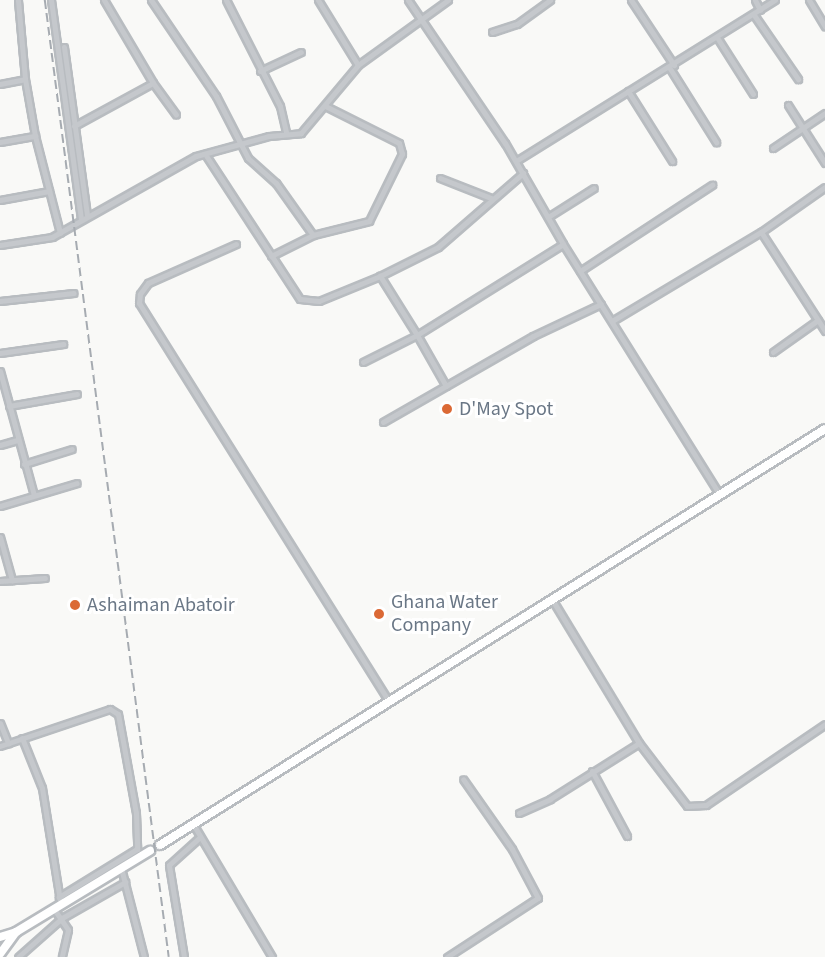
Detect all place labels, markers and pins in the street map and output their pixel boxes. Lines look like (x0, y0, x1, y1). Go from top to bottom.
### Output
place label: D'May Spot (459, 397, 553, 421)
marker: D'May Spot (440, 402, 454, 416)
place label: Ghana Water Company (391, 590, 498, 637)
place label: Ashaiman Abatoir (87, 593, 235, 617)
marker: Ashaiman Abatoir (68, 598, 82, 612)
marker: Ghana Water Company (372, 607, 386, 621)

